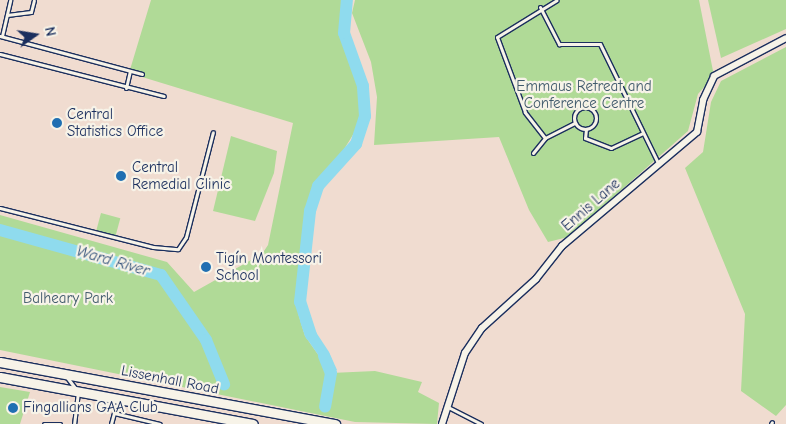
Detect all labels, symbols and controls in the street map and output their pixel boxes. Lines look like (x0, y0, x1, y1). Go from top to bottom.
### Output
north arrow (10, 10, 60, 60)
text: N (41, 25, 59, 38)
park label: Emmaus Retreat and Conference Centre (516, 77, 652, 112)
place label: Central Statistics Office (67, 105, 163, 140)
marker: Central Statistics Office (51, 117, 63, 129)
place label: Central Remedial Clinic (132, 158, 230, 193)
marker: Central Remedial Clinic (114, 169, 128, 183)
street label: Ennis Lane (558, 175, 624, 235)
water label: Ward River (74, 241, 152, 281)
place label: Tigín Montessori School (216, 249, 322, 284)
marker: Tigín Montessori School (200, 261, 212, 273)
park label: Balheary Park (23, 290, 113, 308)
street label: Lissenhall Road (120, 362, 220, 398)
place label: Fingallians GAA Club (23, 399, 158, 417)
marker: Fingallians GAA Club (7, 402, 19, 414)

